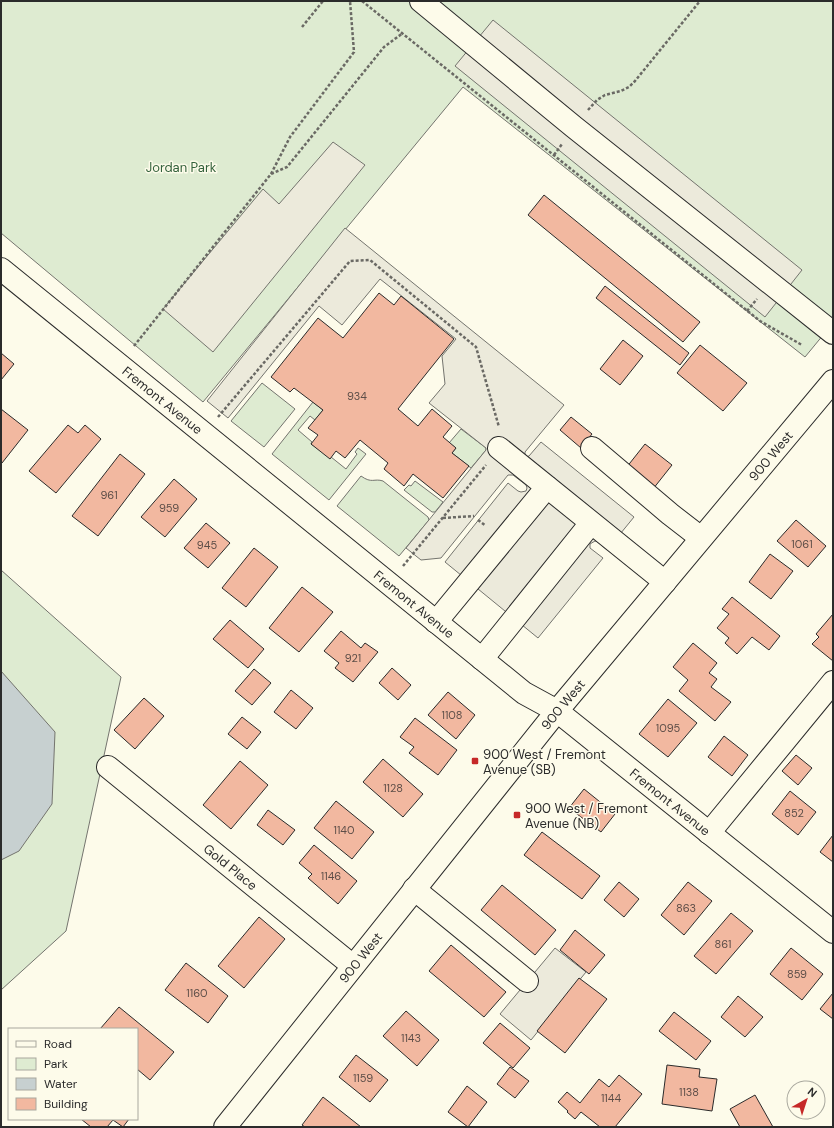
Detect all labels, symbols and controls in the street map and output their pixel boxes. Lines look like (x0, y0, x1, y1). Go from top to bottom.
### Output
park label: Jordan Park (146, 159, 217, 176)
street label: Fremont Avenue (119, 362, 206, 438)
house number: 934 (347, 389, 367, 403)
street label: 900 West (745, 427, 796, 484)
house number: 961 (100, 488, 118, 502)
house number: 959 (159, 501, 179, 515)
house number: 1061 (791, 537, 813, 551)
house number: 945 (197, 538, 217, 552)
street label: Fremont Avenue (371, 566, 458, 642)
house number: 921 (345, 651, 361, 665)
street label: 900 West (537, 676, 588, 733)
house number: 1108 (441, 708, 463, 722)
house number: 1095 (656, 721, 681, 735)
place label: 900 West / Fremont Avenue (SB) (483, 746, 606, 778)
marker: 900 West / Fremont Avenue (SB) (470, 756, 480, 766)
street label: Fremont Avenue (627, 764, 714, 839)
house number: 1128 (383, 781, 403, 795)
place label: 900 West / Fremont Avenue (NB) (525, 800, 648, 832)
house number: 852 (784, 806, 804, 820)
marker: 900 West / Fremont Avenue (NB) (512, 810, 522, 820)
house number: 1140 (333, 823, 355, 837)
street label: Gold Place (200, 840, 261, 894)
house number: 1146 (321, 869, 341, 883)
house number: 863 (676, 901, 696, 915)
street label: 900 West (335, 929, 386, 986)
house number: 861 (714, 937, 732, 951)
house number: 859 (787, 967, 807, 981)
house number: 1160 (186, 986, 208, 1000)
legend (8, 1028, 138, 1120)
house number: 1143 (401, 1031, 421, 1045)
text: Road (44, 1036, 72, 1052)
text: Park (44, 1056, 68, 1072)
house number: 1159 (353, 1071, 373, 1085)
text: Water (44, 1076, 78, 1092)
north arrow (786, 1080, 826, 1120)
text: N (805, 1084, 820, 1100)
house number: 1138 (679, 1085, 699, 1099)
house number: 1144 (601, 1091, 621, 1105)
text: Building (44, 1096, 88, 1112)

